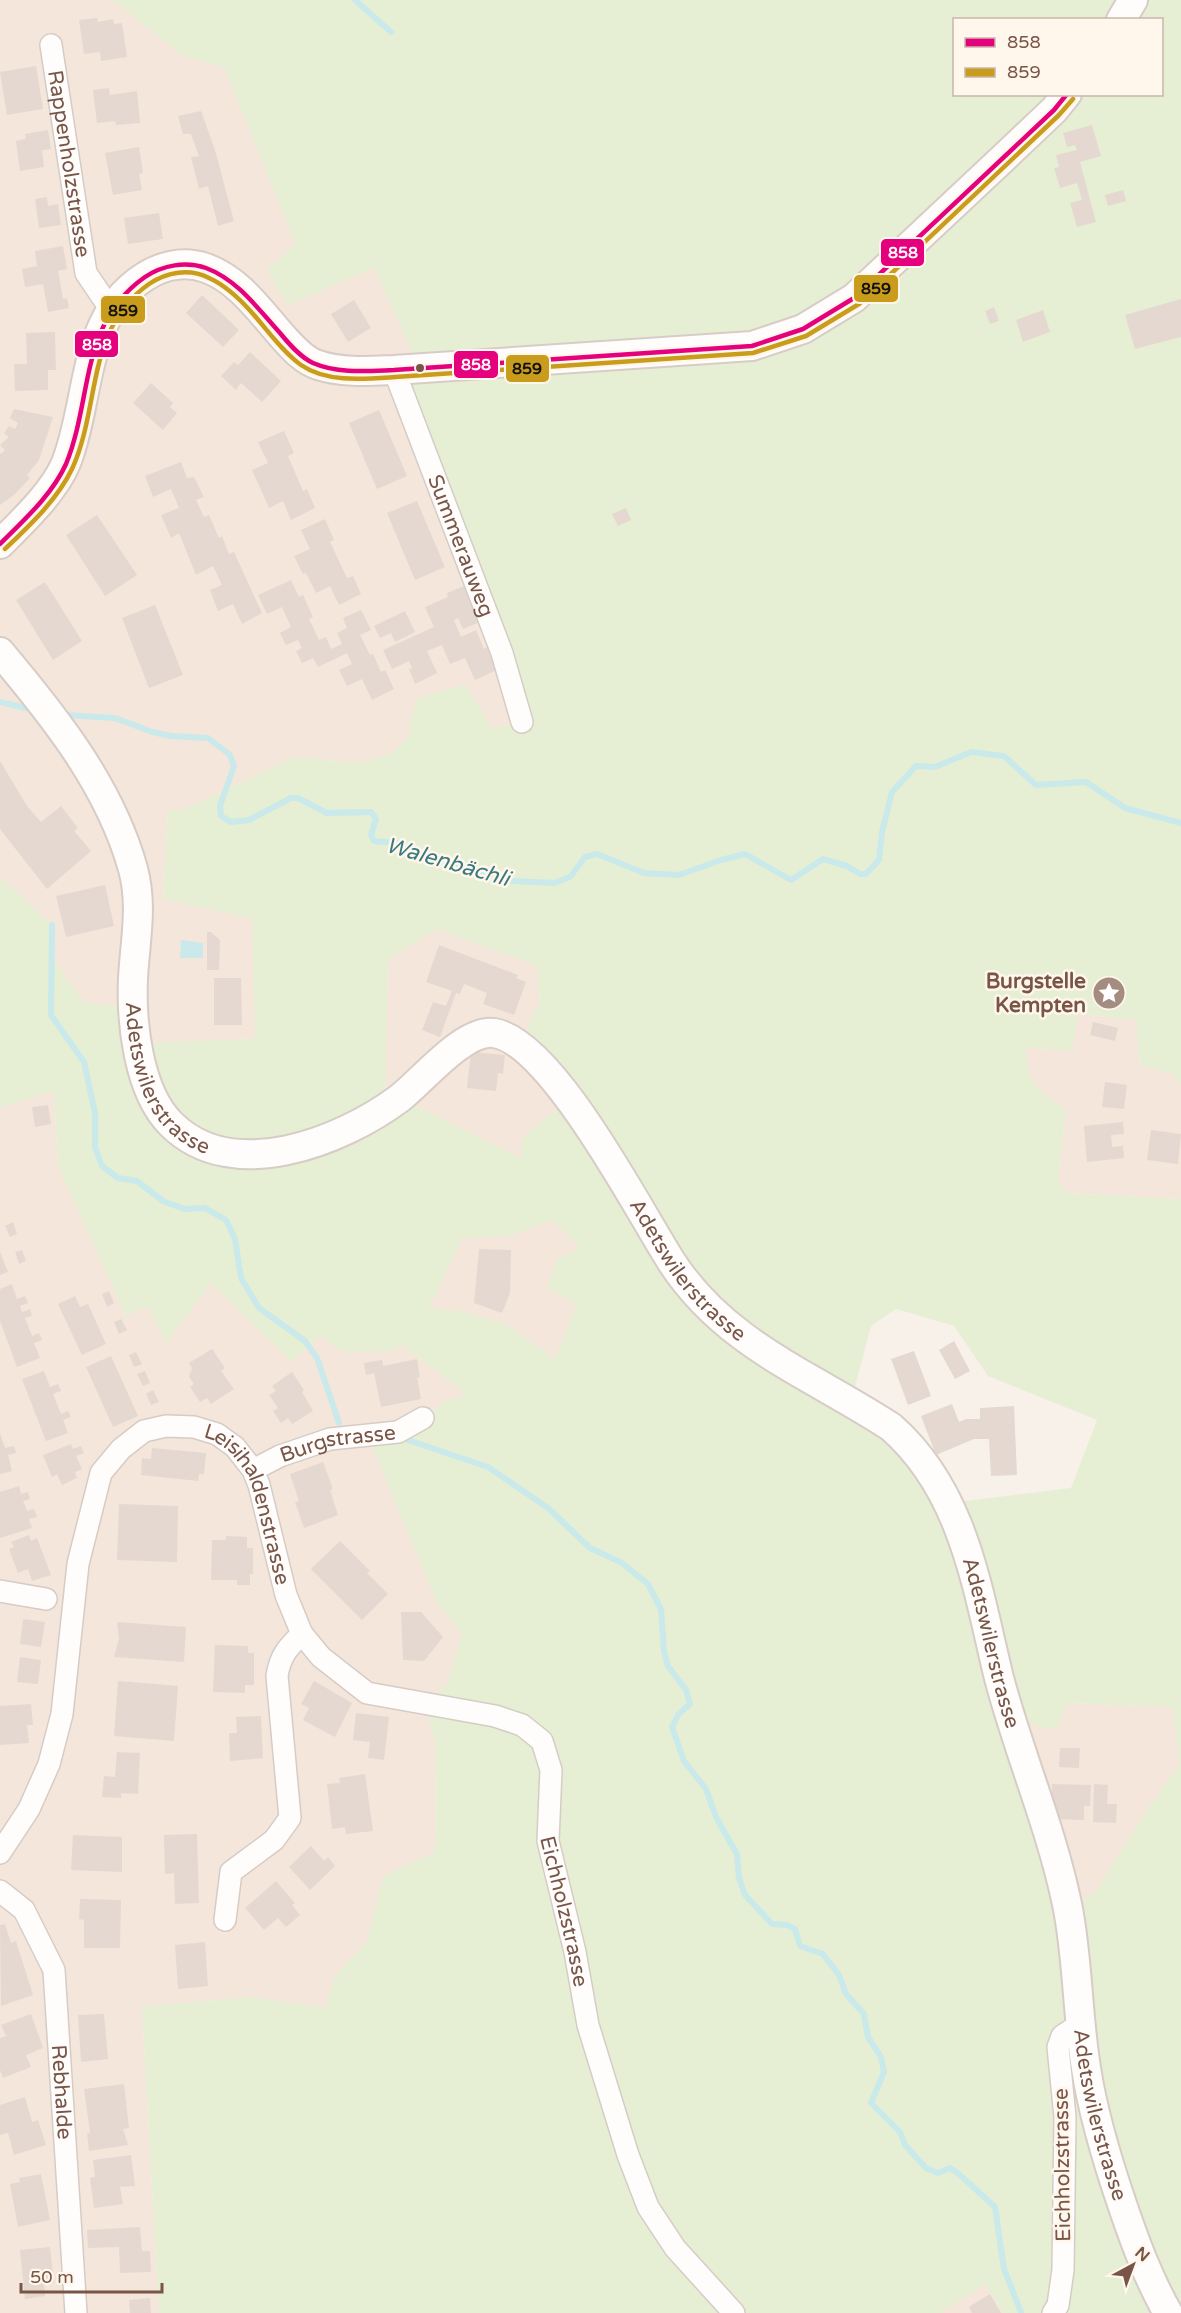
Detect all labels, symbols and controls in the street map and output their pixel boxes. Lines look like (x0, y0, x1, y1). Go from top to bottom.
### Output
legend (953, 18, 1163, 96)
text: 858 (1007, 31, 1041, 53)
text: 859 (1007, 61, 1041, 83)
street label: Rappenholzstrasse (42, 68, 95, 259)
line badge: 858 (880, 238, 925, 267)
text: 858 (888, 243, 918, 263)
line badge: 859 (853, 274, 899, 303)
text: 859 (861, 279, 891, 299)
line badge: 859 (100, 295, 146, 324)
text: 859 (108, 301, 138, 321)
line badge: 858 (74, 330, 119, 358)
text: 858 (82, 335, 112, 355)
line badge: 858 (453, 350, 499, 379)
line badge: 859 (505, 354, 550, 383)
text: 858 (461, 355, 491, 375)
text: 859 (512, 359, 542, 379)
unlabelled marker (414, 362, 426, 374)
street label: Summerauweg (422, 471, 499, 620)
water label: Walenbächli (383, 832, 515, 893)
place label: Burgstelle Kempten (986, 969, 1086, 1018)
place icon: Burgstelle Kempten (1091, 975, 1127, 1011)
street label: Adetswilerstrasse (120, 1001, 214, 1160)
street label: Adetswilerstrasse (624, 1195, 751, 1347)
street label: Leisihaldenstrasse (201, 1419, 295, 1587)
street label: Burgstrasse (277, 1420, 397, 1468)
street label: Adetswilerstrasse (957, 1554, 1025, 1732)
street label: Eichholzstrasse (534, 1834, 593, 1989)
street label: Adetswilerstrasse (1068, 2028, 1132, 2204)
street label: Rebhalde (46, 2044, 77, 2140)
street label: Eichholzstrasse (1049, 2088, 1076, 2242)
north arrow (1103, 2235, 1163, 2295)
text: N (1131, 2243, 1154, 2266)
scale bar (21, 2256, 162, 2294)
text: 50 m (30, 2266, 74, 2288)

